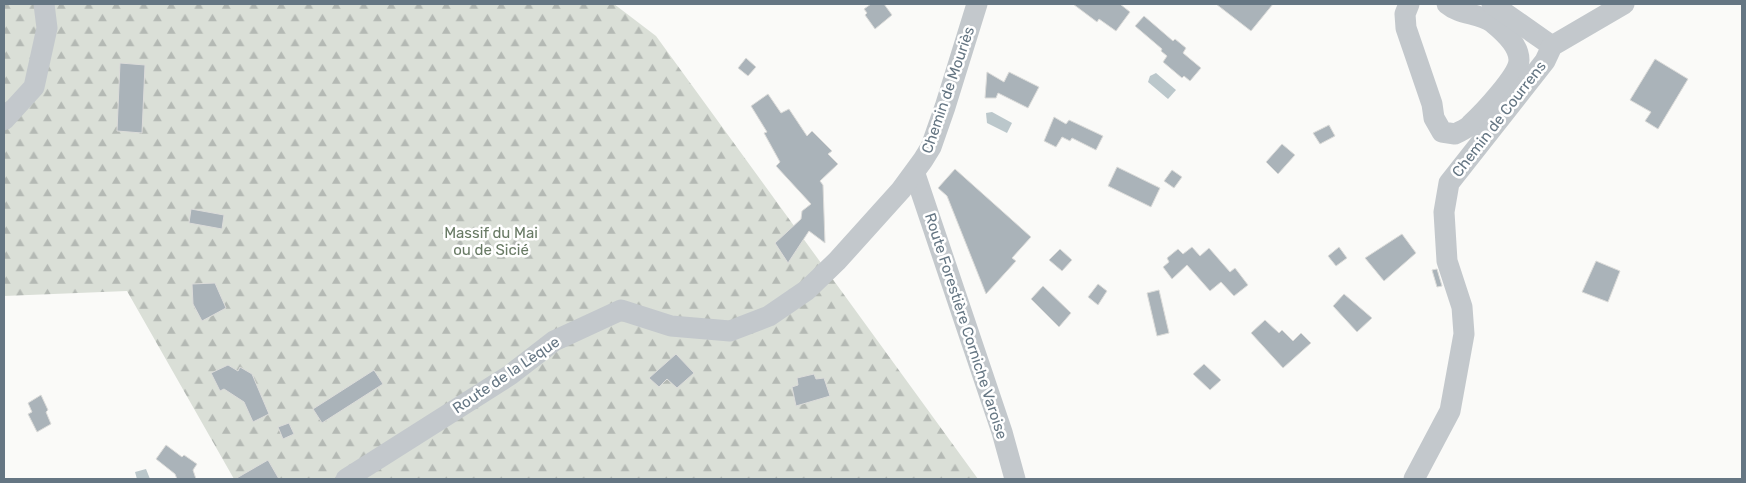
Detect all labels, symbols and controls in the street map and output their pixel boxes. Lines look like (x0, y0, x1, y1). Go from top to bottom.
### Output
street label: Chemin de Mouriès (918, 24, 978, 156)
street label: Chemin de Courrens (1448, 57, 1550, 181)
street label: Route Forestière Corniche Varoise (921, 211, 1011, 441)
park label: Massif du Mai ou de Sicié (444, 224, 538, 259)
street label: Route de la Lèque (449, 333, 563, 417)

